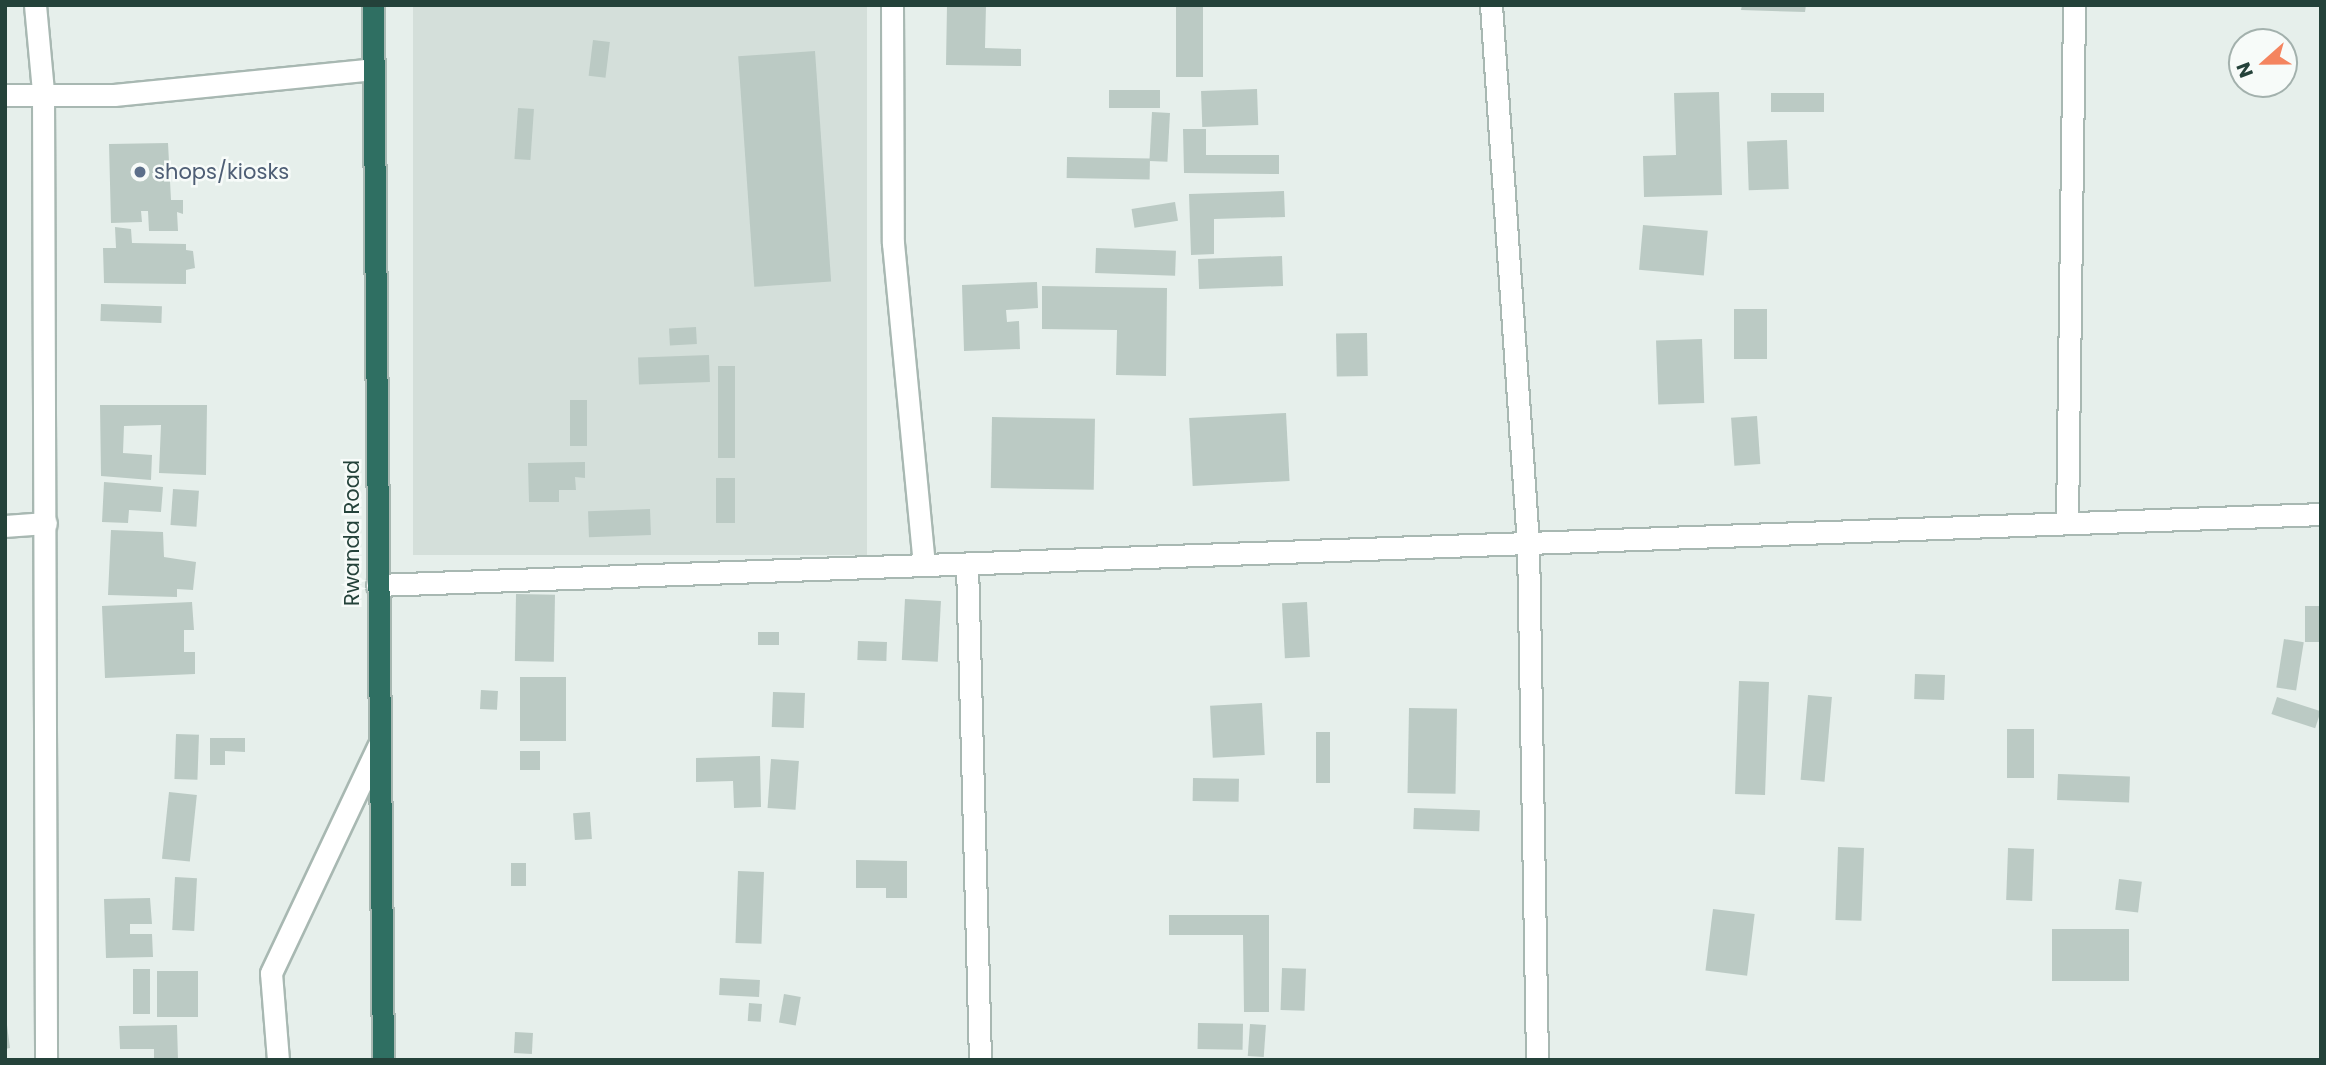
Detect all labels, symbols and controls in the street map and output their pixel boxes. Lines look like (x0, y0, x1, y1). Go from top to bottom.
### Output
north arrow (2228, 28, 2298, 98)
text: N (2230, 58, 2260, 82)
place label: shops/kiosks (154, 159, 289, 185)
marker: shops/kiosks (132, 164, 148, 180)
street label: Rwanda Road (339, 460, 365, 606)

